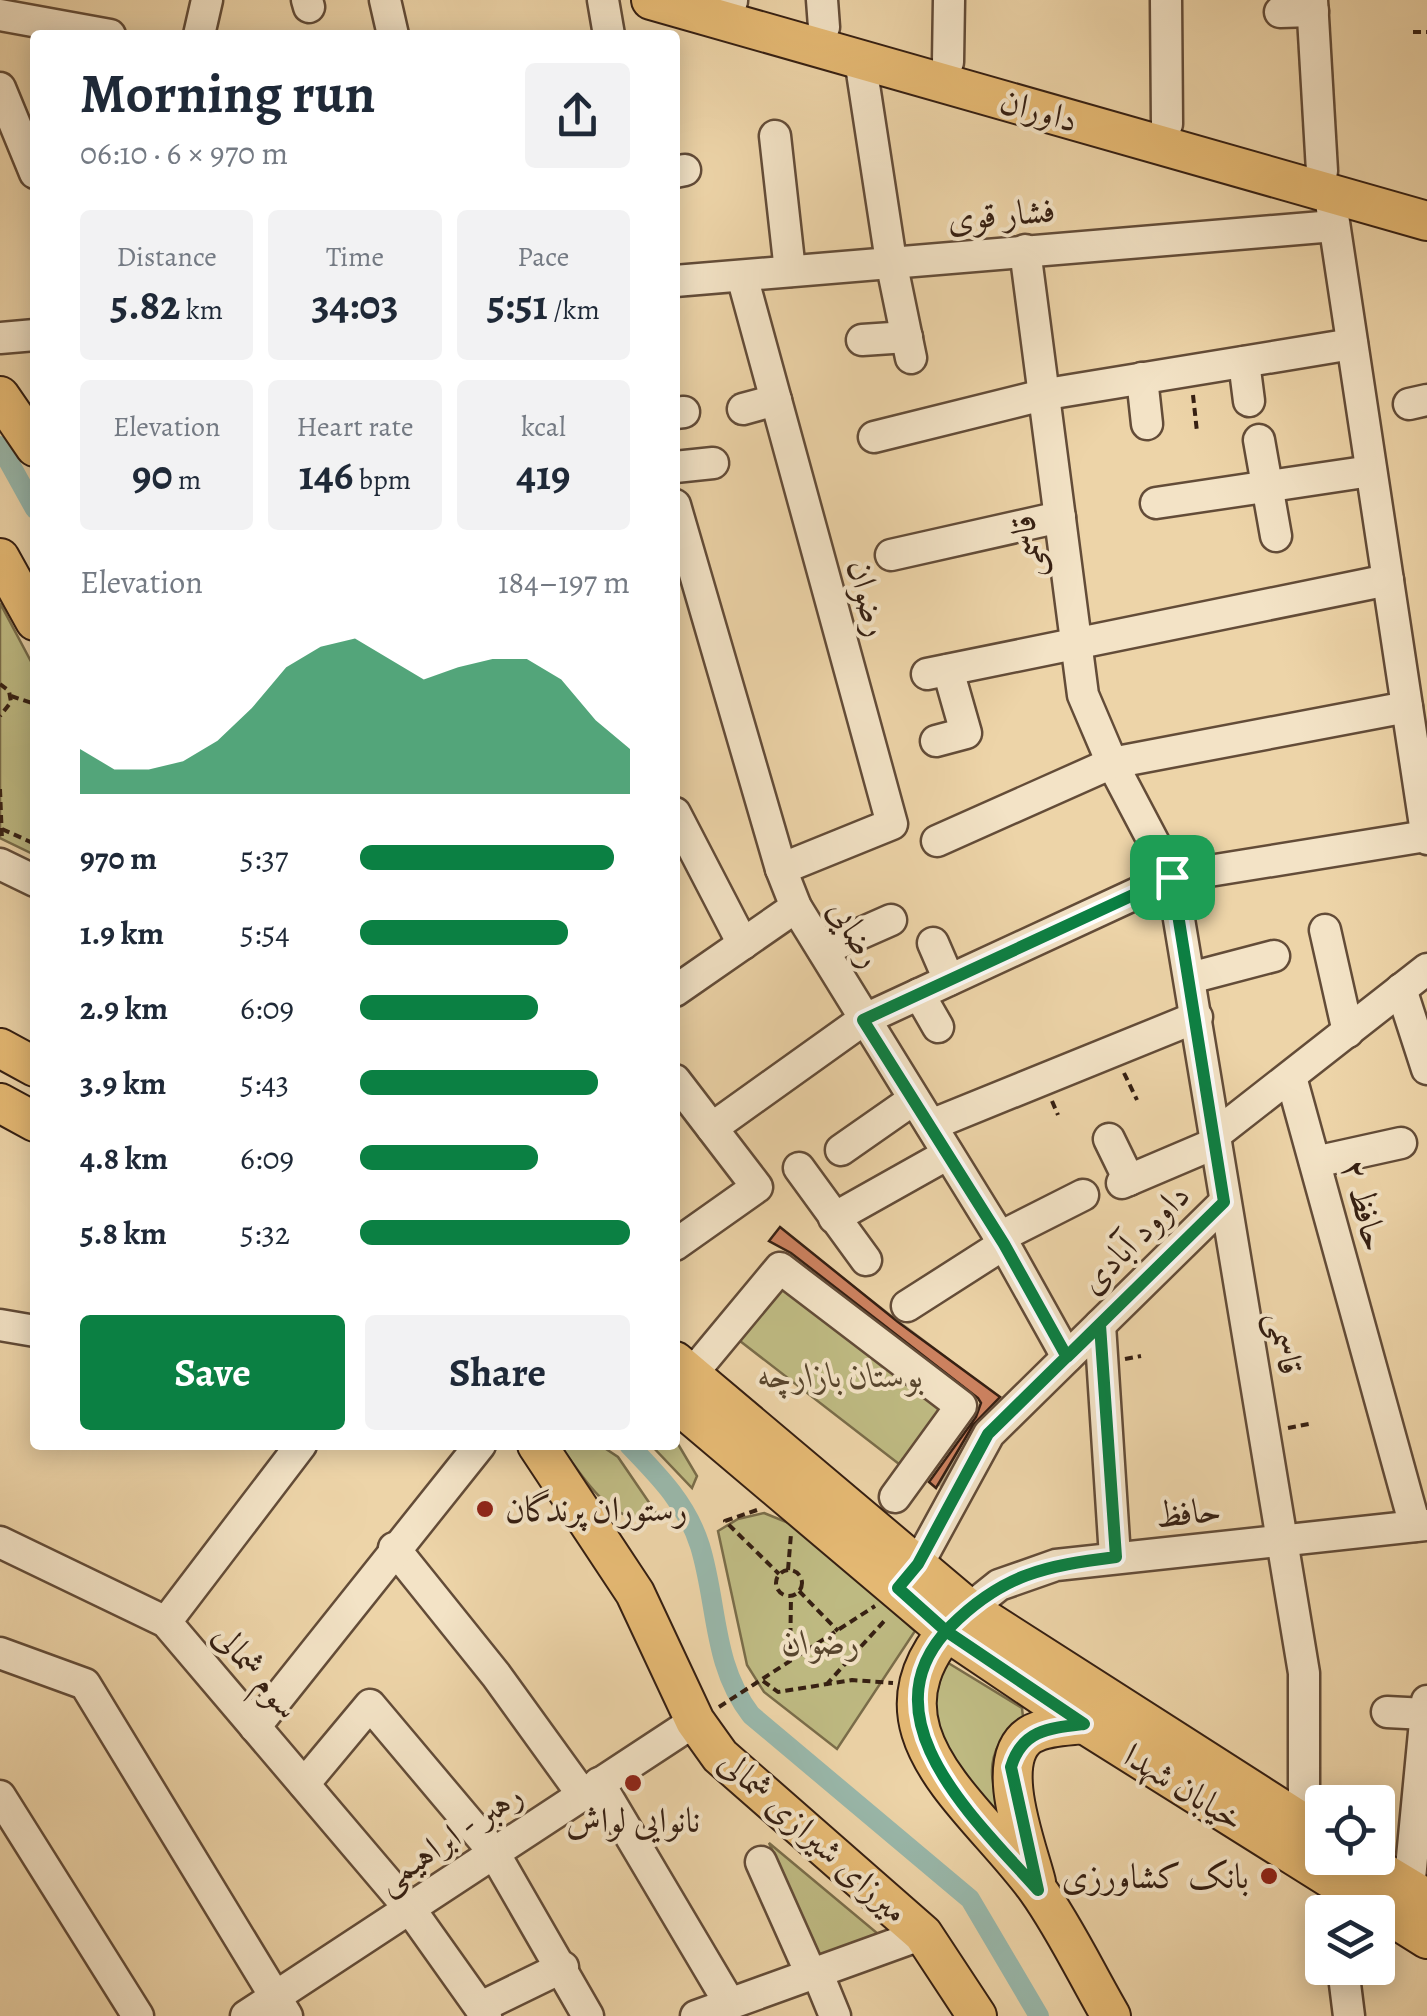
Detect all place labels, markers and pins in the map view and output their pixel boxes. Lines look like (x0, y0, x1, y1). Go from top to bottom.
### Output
pin (1130, 835, 1215, 920)
place label: رستوران پرندگان (505, 1485, 688, 1533)
marker: رستوران پرندگان (474, 1498, 496, 1520)
marker: نانوایی لواش (622, 1772, 644, 1794)
place label: نانوایی لواش (566, 1796, 700, 1844)
place label: بانک کشاورزی (1062, 1852, 1249, 1900)
marker: بانک کشاورزی (1258, 1865, 1280, 1887)

